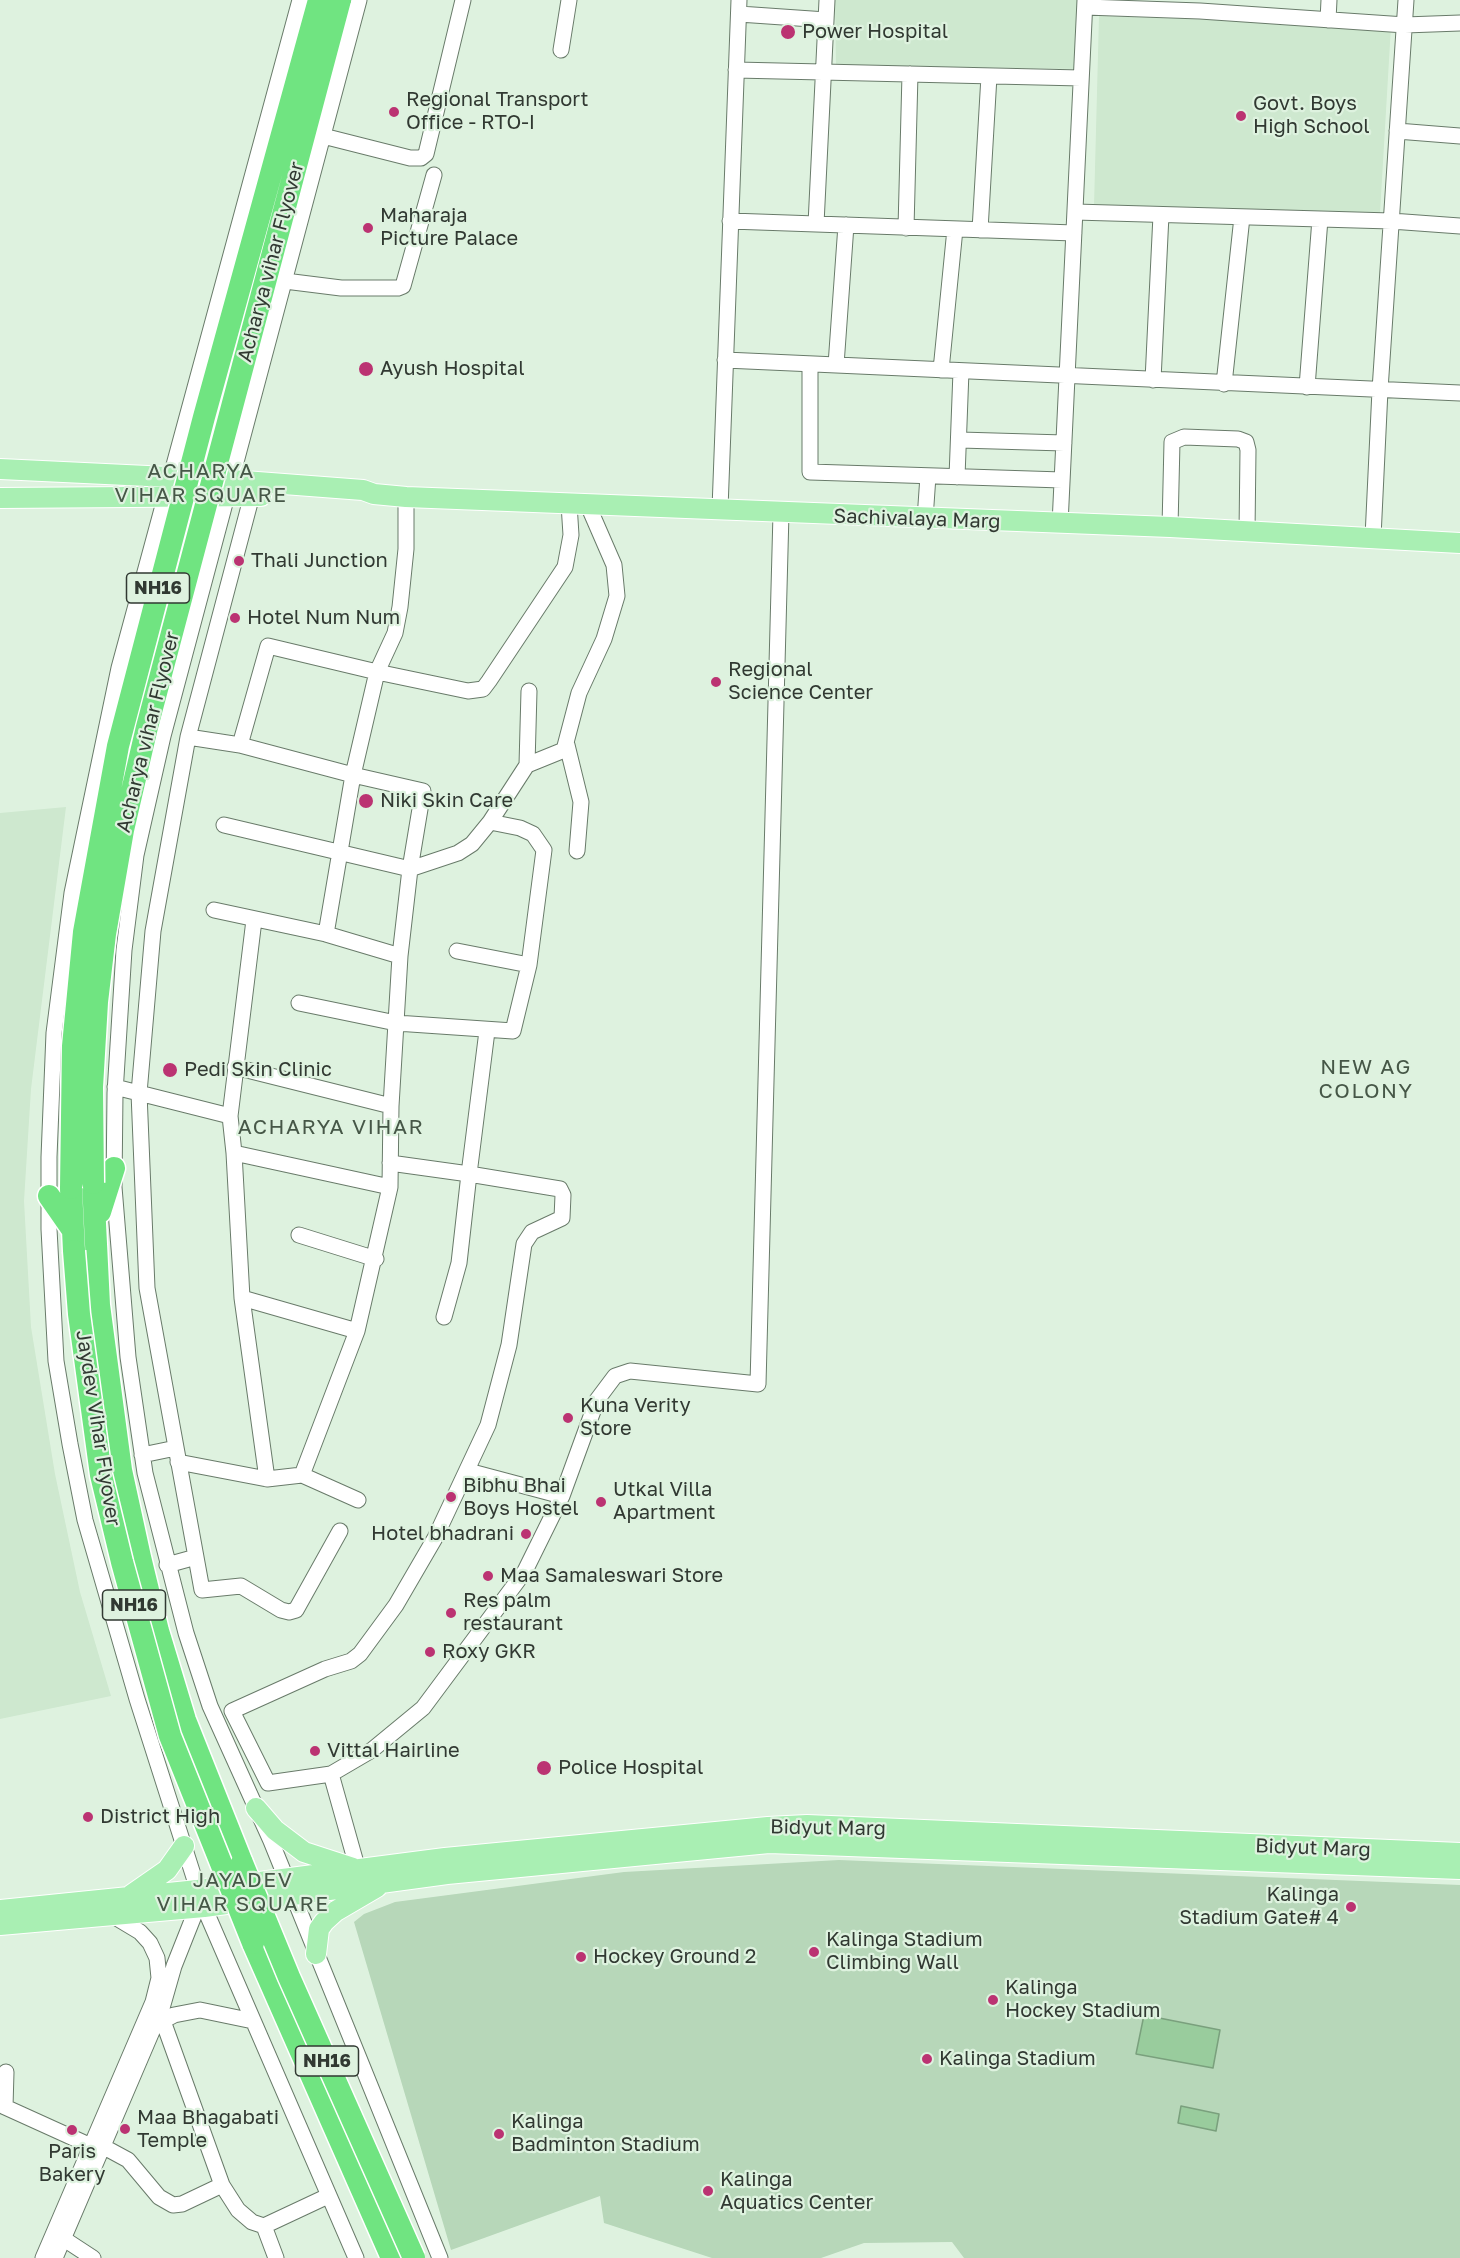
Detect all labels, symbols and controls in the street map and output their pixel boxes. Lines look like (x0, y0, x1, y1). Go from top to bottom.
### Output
place label: Power Hospital (802, 20, 948, 44)
marker: Power Hospital (779, 23, 797, 41)
place label: Regional Transport Office - RTO-I (406, 88, 589, 135)
place label: Govt. Boys High School (1253, 92, 1370, 139)
marker: Regional Transport Office - RTO-I (387, 105, 401, 119)
marker: Govt. Boys High School (1234, 109, 1248, 123)
street label: Acharya vihar Flyover (233, 159, 309, 365)
place label: Maharaja Picture Palace (380, 204, 518, 251)
marker: Maharaja Picture Palace (361, 221, 375, 235)
place label: Ayush Hospital (380, 357, 525, 381)
marker: Ayush Hospital (357, 360, 375, 378)
district label: ACHARYA VIHAR SQUARE (114, 458, 288, 508)
street label: Sachivalaya Marg (833, 504, 1001, 534)
place label: Thali Junction (251, 549, 388, 573)
marker: Thali Junction (232, 554, 246, 568)
road number: NH16 (126, 573, 190, 603)
place label: Hotel Num Num (247, 606, 400, 630)
marker: Hotel Num Num (228, 611, 242, 625)
street label: Acharya vihar Flyover (111, 629, 185, 835)
place label: Regional Science Center (728, 658, 873, 705)
marker: Regional Science Center (709, 675, 723, 689)
place label: Niki Skin Care (380, 789, 513, 813)
marker: Niki Skin Care (357, 792, 375, 810)
district label: NEW AG COLONY (1319, 1054, 1413, 1104)
place label: Pedi Skin Clinic (184, 1058, 332, 1082)
marker: Pedi Skin Clinic (161, 1061, 179, 1079)
district label: ACHARYA VIHAR (238, 1114, 424, 1140)
street label: Jaydev Vihar Flyover (71, 1328, 125, 1528)
place label: Kuna Verity Store (580, 1394, 691, 1441)
marker: Kuna Verity Store (561, 1411, 575, 1425)
place label: Bibhu Bhai Boys Hostel (463, 1474, 579, 1521)
place label: Utkal Villa Apartment (613, 1478, 716, 1525)
marker: Bibhu Bhai Boys Hostel (444, 1490, 458, 1504)
marker: Utkal Villa Apartment (594, 1495, 608, 1509)
place label: Hotel bhadrani (371, 1522, 514, 1546)
marker: Hotel bhadrani (519, 1527, 533, 1541)
place label: Maa Samaleswari Store (500, 1564, 723, 1588)
marker: Maa Samaleswari Store (481, 1569, 495, 1583)
place label: Res palm restaurant (463, 1589, 563, 1636)
road number: NH16 (102, 1590, 166, 1620)
marker: Res palm restaurant (444, 1606, 458, 1620)
place label: Roxy GKR (442, 1640, 536, 1664)
marker: Roxy GKR (423, 1645, 437, 1659)
place label: Vittal Hairline (327, 1739, 460, 1763)
marker: Vittal Hairline (308, 1744, 322, 1758)
place label: Police Hospital (558, 1756, 703, 1780)
marker: Police Hospital (535, 1759, 553, 1777)
place label: District High (100, 1805, 220, 1829)
marker: District High (81, 1810, 95, 1824)
street label: Bidyut Marg (770, 1815, 886, 1841)
street label: Bidyut Marg (1255, 1834, 1371, 1862)
district label: JAYADEV VIHAR SQUARE (156, 1867, 330, 1917)
place label: Kalinga Stadium Gate# 4 (1179, 1883, 1339, 1930)
marker: Kalinga Stadium Gate# 4 (1344, 1900, 1358, 1914)
place label: Kalinga Stadium Climbing Wall (826, 1928, 983, 1975)
place label: Hockey Ground 2 (593, 1945, 756, 1969)
marker: Kalinga Stadium Climbing Wall (807, 1945, 821, 1959)
marker: Hockey Ground 2 (574, 1950, 588, 1964)
place label: Kalinga Hockey Stadium (1005, 1976, 1161, 2023)
marker: Kalinga Hockey Stadium (986, 1993, 1000, 2007)
road number: NH16 (296, 2046, 358, 2076)
place label: Kalinga Stadium (939, 2047, 1096, 2071)
marker: Kalinga Stadium (920, 2052, 934, 2066)
place label: Maa Bhagabati Temple (137, 2106, 279, 2153)
place label: Kalinga Badminton Stadium (511, 2110, 700, 2157)
marker: Maa Bhagabati Temple (118, 2122, 132, 2136)
marker: Paris Bakery (65, 2123, 79, 2137)
marker: Kalinga Badminton Stadium (492, 2127, 506, 2141)
place label: Paris Bakery (39, 2140, 105, 2187)
place label: Kalinga Aquatics Center (720, 2168, 873, 2215)
marker: Kalinga Aquatics Center (701, 2184, 715, 2198)

